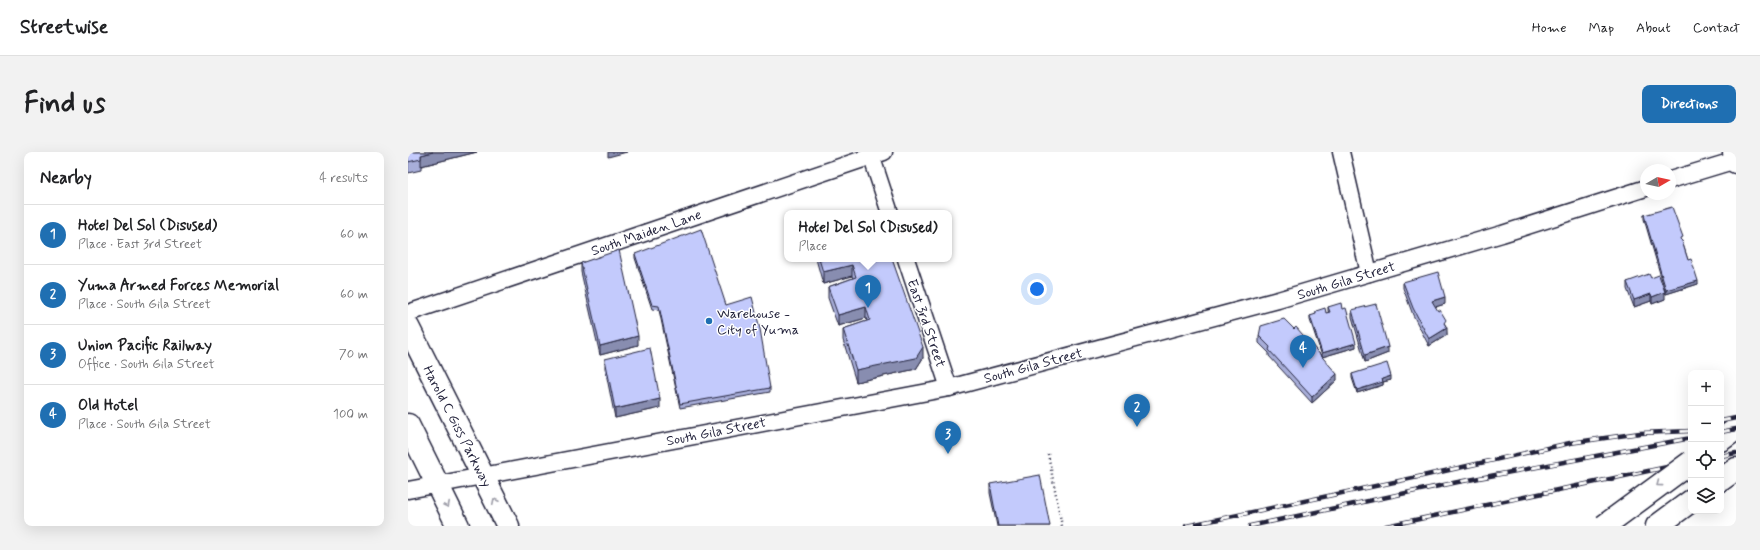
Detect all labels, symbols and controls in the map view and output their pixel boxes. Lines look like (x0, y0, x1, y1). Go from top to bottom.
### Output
text: Streetwise (20, 15, 108, 40)
text: Home (1532, 19, 1566, 37)
text: Map (1588, 19, 1614, 37)
text: About (1636, 19, 1671, 37)
text: Contact (1693, 19, 1740, 37)
button: Directions (1642, 85, 1736, 123)
text: Find us (24, 86, 105, 123)
north arrow (1640, 164, 1676, 200)
text: Nearby (40, 167, 92, 189)
text: 4 results (319, 170, 368, 187)
street label: South Maiden Lane (589, 206, 704, 260)
popup (784, 210, 952, 262)
text: Hotel Del Sol (Disused) (78, 216, 217, 236)
text: Hotel Del Sol (Disused) (798, 218, 938, 238)
text: 1 (50, 226, 56, 243)
text: 60 m (340, 226, 368, 243)
text: Place · East 3rd Street (78, 236, 202, 253)
text: Place (798, 238, 827, 255)
street label: South Gila Street (1295, 257, 1398, 304)
pin: 1 (855, 275, 881, 308)
text: Yuma Armed Forces Memorial (78, 276, 279, 296)
street label: East 3rd Street (903, 277, 950, 370)
your location (1027, 279, 1047, 299)
text: 2 (50, 286, 56, 303)
text: 60 m (340, 286, 368, 303)
text: Place · South Gila Street (78, 296, 211, 313)
place label: Warehouse - City of Yuma (717, 305, 799, 339)
marker: Warehouse - City of Yuma (704, 316, 714, 326)
pin: 4 (1290, 335, 1316, 368)
text: Union Pacific Railway (78, 336, 212, 356)
street label: South Gila Street (982, 344, 1085, 388)
text: 3 (50, 346, 56, 363)
text: 70 m (339, 346, 368, 363)
text: Office · South Gila Street (78, 356, 215, 373)
street label: Harold C Giss Parkway (419, 363, 496, 490)
map controls (1688, 370, 1724, 514)
button: + (1688, 370, 1724, 406)
pin: 2 (1124, 394, 1150, 427)
text: Old Hotel (78, 396, 138, 416)
text: 4 (49, 406, 57, 423)
text: 100 m (333, 406, 368, 423)
button: − (1688, 406, 1724, 442)
street label: South Gila Street (665, 413, 768, 450)
text: Place · South Gila Street (78, 416, 211, 433)
pin: 3 (935, 421, 961, 454)
button: locate (1688, 442, 1724, 478)
button: layers (1688, 478, 1724, 514)
one-way arrow (1657, 479, 1664, 486)
one-way arrow (492, 497, 500, 505)
one-way arrow (442, 501, 450, 508)

